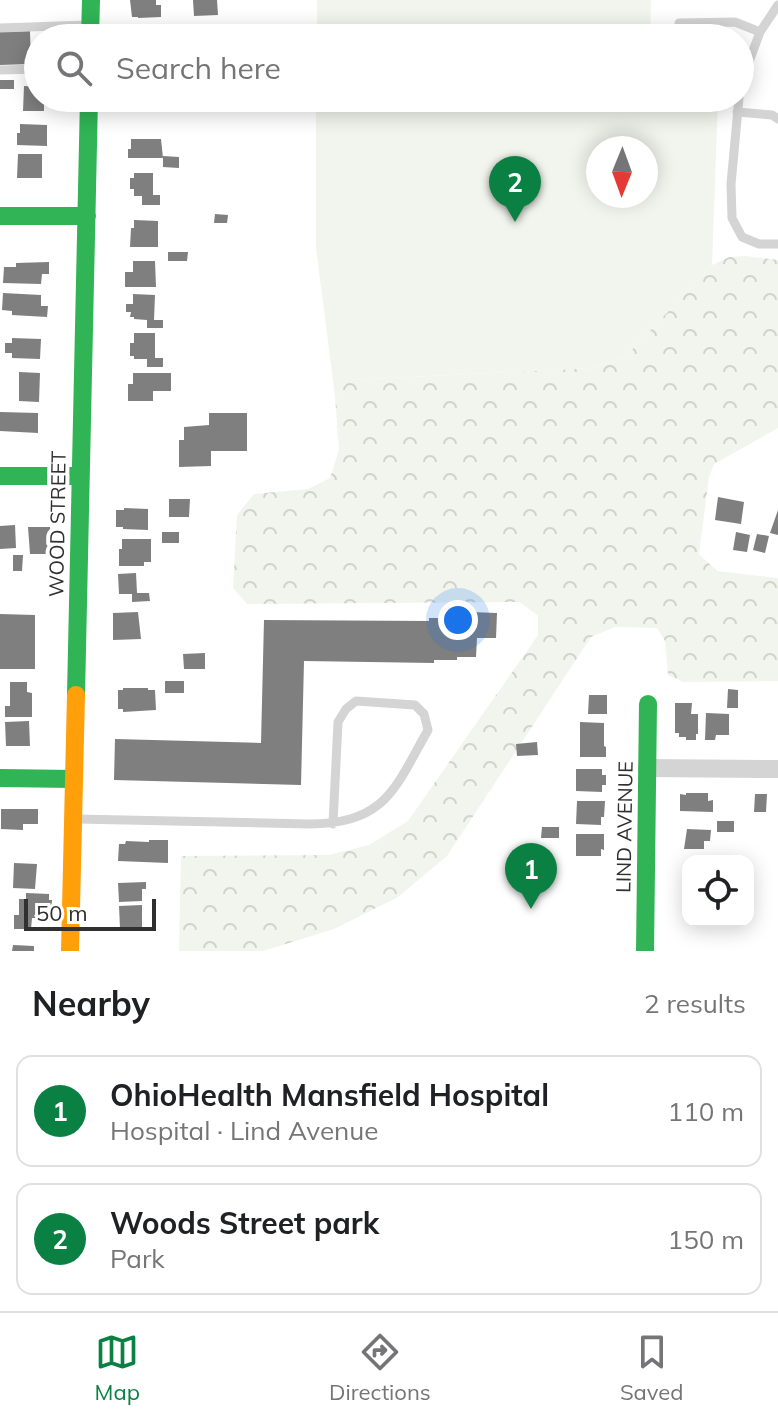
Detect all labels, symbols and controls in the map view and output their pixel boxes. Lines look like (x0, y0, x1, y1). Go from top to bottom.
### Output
search box (24, 24, 754, 112)
icon: search (52, 46, 96, 90)
text: Search here (116, 49, 281, 87)
north arrow (586, 136, 658, 208)
pin: 2 (489, 156, 541, 222)
street label: WOOD STREET (43, 451, 71, 597)
your location (438, 600, 478, 640)
street label: LIND AVENUE (610, 761, 638, 893)
pin: 1 (505, 843, 557, 909)
map controls (682, 855, 754, 927)
button: locate (682, 855, 754, 927)
scale bar (24, 895, 156, 931)
text: 50 m (36, 899, 87, 927)
text: Nearby (32, 982, 150, 1025)
text: 2 results (644, 987, 746, 1020)
text: OhioHealth Mansfield Hospital (110, 1076, 549, 1114)
text: 1 (52, 1095, 68, 1128)
text: 110 m (668, 1095, 744, 1128)
text: Hospital · Lind Avenue (110, 1114, 378, 1147)
text: Woods Street park (110, 1204, 379, 1242)
text: 2 (52, 1223, 68, 1256)
text: 150 m (668, 1223, 744, 1256)
text: Park (110, 1242, 165, 1275)
tab: Map (95, 1330, 140, 1406)
tab: Directions (329, 1330, 431, 1406)
tab: Saved (620, 1330, 683, 1406)

